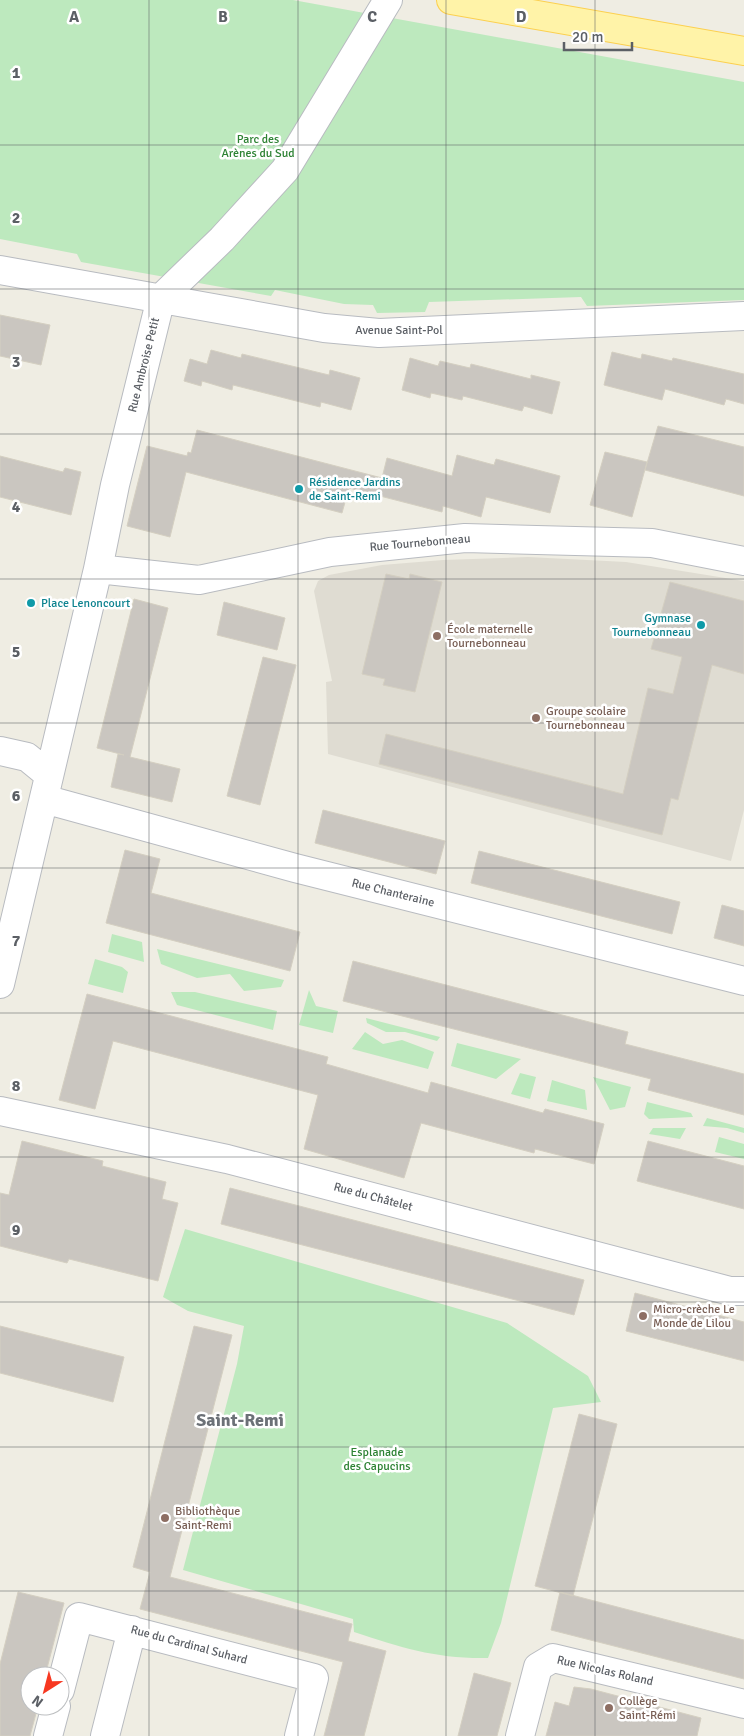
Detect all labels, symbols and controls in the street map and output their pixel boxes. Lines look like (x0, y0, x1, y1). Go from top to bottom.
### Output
text: A (69, 7, 80, 27)
text: B (218, 7, 228, 27)
text: C (367, 7, 377, 27)
text: D (516, 7, 527, 27)
scale bar (564, 20, 632, 52)
text: 20 m (572, 28, 603, 46)
text: 1 (12, 63, 21, 83)
park label: Parc des Arènes du Sud (221, 132, 295, 161)
text: 2 (12, 208, 20, 228)
street label: Rue Ambroise Petit (125, 316, 163, 414)
street label: Avenue Saint-Pol (355, 323, 443, 338)
text: 3 (12, 352, 20, 372)
place label: Résidence Jardins de Saint-Remi (309, 475, 401, 504)
marker: Résidence Jardins de Saint-Remi (293, 483, 305, 495)
text: 4 (12, 497, 21, 517)
street label: Rue Tournebonneau (369, 531, 471, 555)
place label: Place Lenoncourt (41, 596, 130, 611)
marker: Place Lenoncourt (25, 597, 37, 609)
place label: Gymnase Tournebonneau (612, 611, 691, 640)
marker: Gymnase Tournebonneau (695, 619, 707, 631)
place label: École maternelle Tournebonneau (447, 622, 533, 651)
marker: École maternelle Tournebonneau (431, 630, 443, 642)
text: 5 (12, 642, 20, 662)
place label: Groupe scolaire Tournebonneau (546, 704, 626, 733)
marker: Groupe scolaire Tournebonneau (530, 712, 542, 724)
text: 6 (12, 786, 21, 806)
street label: Rue Chanteraine (350, 875, 436, 911)
text: 7 (12, 931, 21, 951)
text: 8 (12, 1076, 21, 1096)
street label: Rue du Châtelet (332, 1179, 414, 1215)
text: 9 (12, 1220, 21, 1240)
place label: Micro-crèche Le Monde de Lilou (653, 1302, 735, 1331)
marker: Micro-crèche Le Monde de Lilou (637, 1310, 649, 1322)
district label: Saint-Remi (196, 1409, 284, 1431)
park label: Esplanade des Capucins (343, 1445, 411, 1474)
place label: Bibliothèque Saint-Remi (175, 1504, 240, 1533)
marker: Bibliothèque Saint-Remi (159, 1512, 171, 1524)
street label: Rue du Cardinal Suhard (129, 1622, 249, 1668)
street label: Rue Nicolas Roland (555, 1653, 655, 1689)
north arrow (20, 1666, 70, 1716)
text: N (29, 1691, 47, 1711)
place label: Collège Saint-Rémi (619, 1694, 676, 1723)
marker: Collège Saint-Rémi (603, 1702, 615, 1714)

